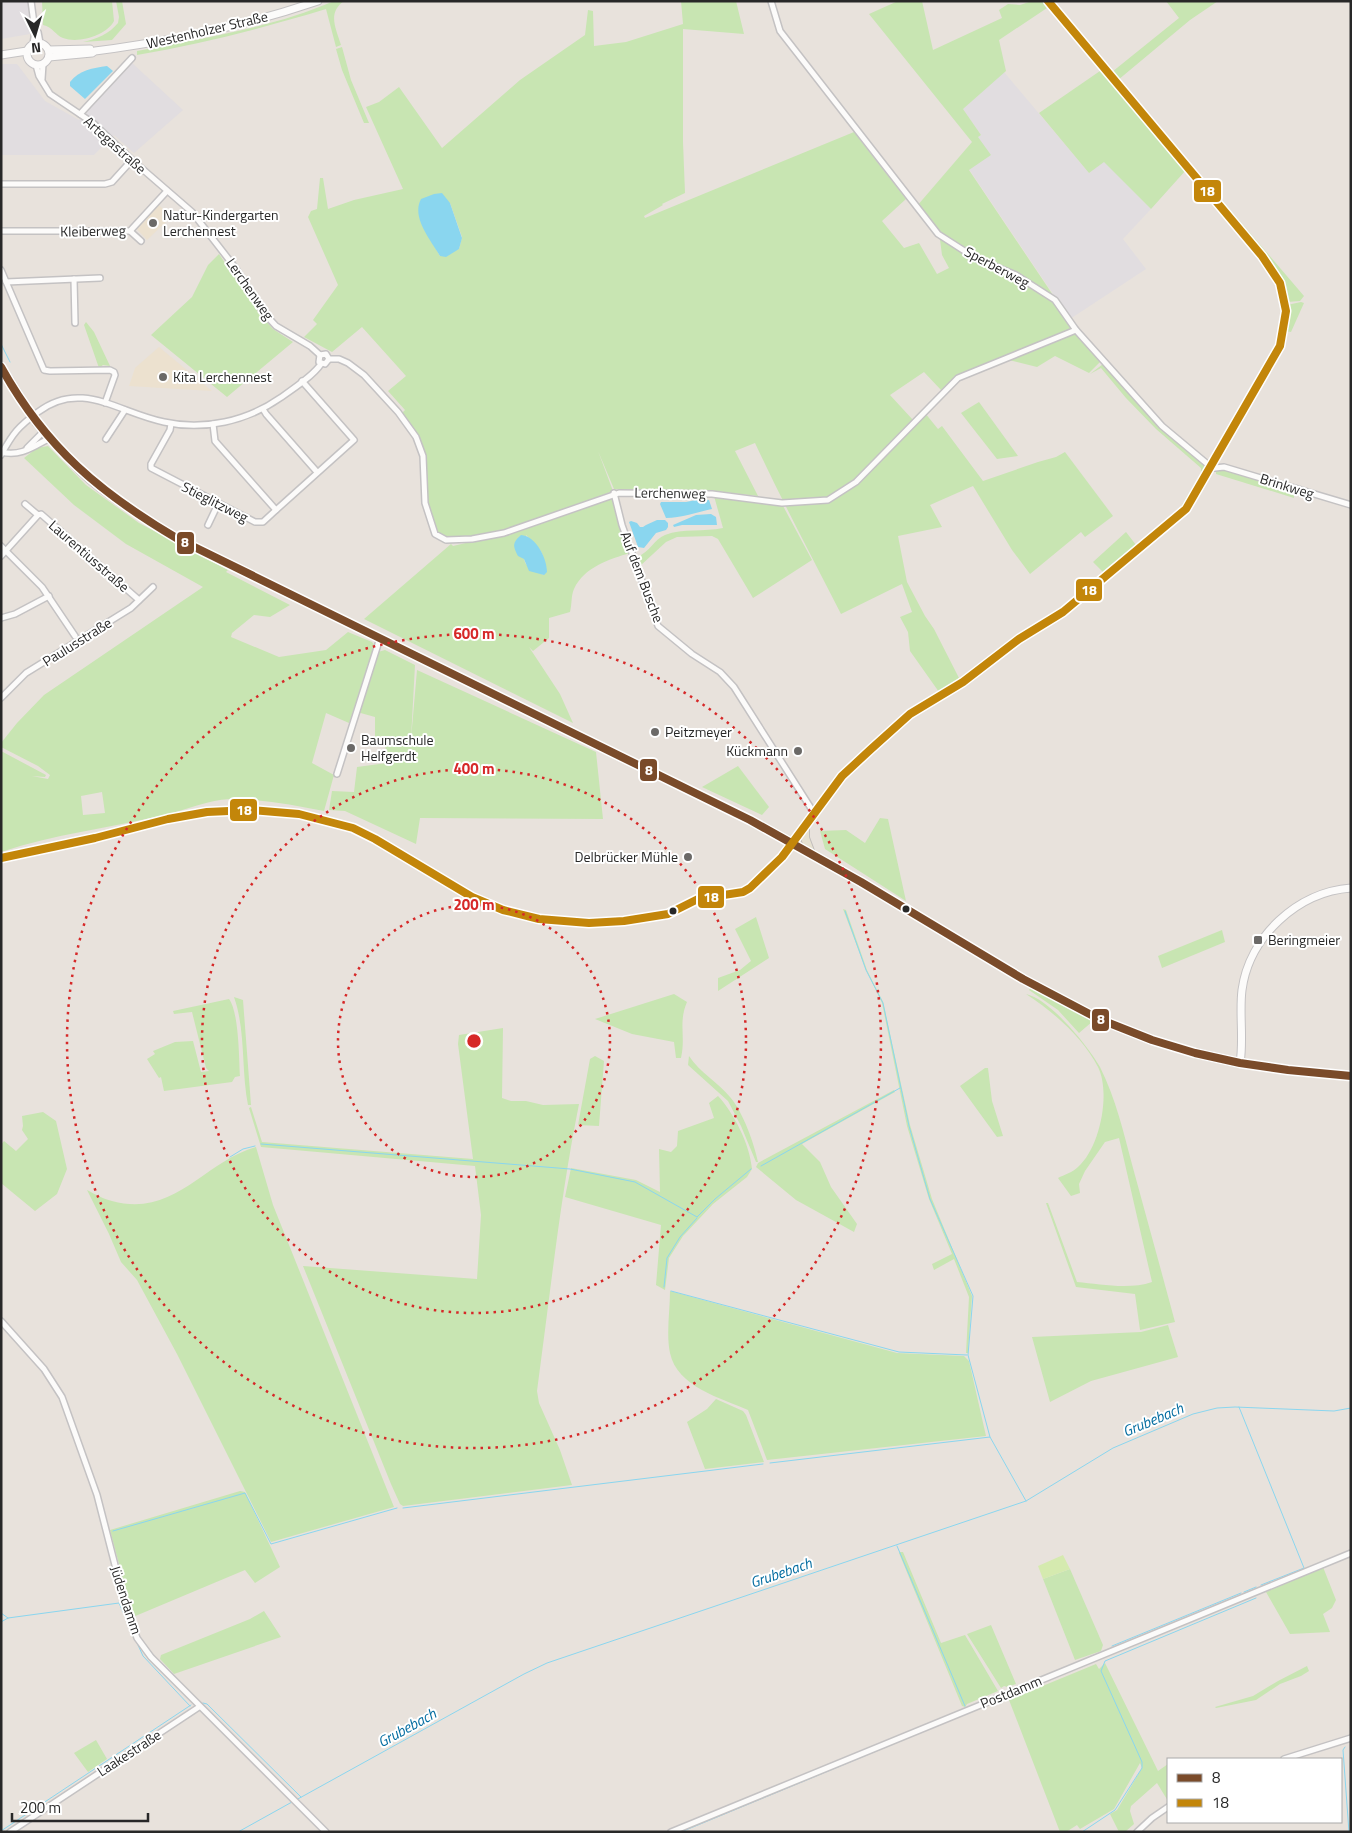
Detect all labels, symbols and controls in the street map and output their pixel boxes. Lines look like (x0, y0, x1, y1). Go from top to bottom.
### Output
street label: Westenholzer Straße (144, 5, 270, 54)
north arrow (10, 10, 60, 60)
text: N (30, 38, 42, 59)
street label: Artegastraße (79, 111, 151, 178)
line badge: 18 (1193, 179, 1222, 203)
text: 18 (1199, 180, 1215, 201)
place label: Natur-Kindergarten Lerchennest (163, 204, 279, 241)
marker: Natur-Kindergarten Lerchennest (147, 217, 159, 229)
street label: Kleiberweg (60, 219, 126, 242)
street label: Sperberweg (961, 241, 1034, 293)
street label: Lerchenweg (221, 253, 279, 324)
place label: Kita Lerchennest (173, 366, 272, 387)
marker: Kita Lerchennest (157, 371, 169, 383)
street label: Brinkweg (1257, 467, 1317, 504)
street label: Stieglitzweg (178, 476, 252, 527)
street label: Lerchenweg (634, 481, 706, 504)
street label: Laurentiusstraße (44, 515, 134, 597)
street label: Auf dem Busche (615, 528, 669, 625)
line badge: 8 (176, 531, 195, 555)
text: 8 (181, 531, 189, 552)
line badge: 18 (1075, 578, 1103, 602)
text: 18 (1081, 579, 1097, 600)
street label: Paulusstraße (38, 612, 115, 671)
text: 600 m (453, 622, 495, 645)
place label: Peitzmeyer (665, 721, 732, 742)
marker: Peitzmeyer (649, 726, 661, 738)
place label: Baumschule Helfgerdt (361, 729, 434, 766)
place label: Kückmann (726, 740, 788, 761)
marker: Baumschule Helfgerdt (345, 742, 357, 754)
marker: Kückmann (792, 745, 804, 757)
text: 400 m (453, 757, 495, 780)
line badge: 8 (639, 758, 658, 782)
text: 8 (645, 759, 653, 780)
line badge: 18 (229, 798, 258, 822)
text: 18 (236, 799, 252, 820)
place label: Delbrücker Mühle (574, 846, 678, 867)
marker: Delbrücker Mühle (682, 851, 694, 863)
line badge: 18 (697, 885, 725, 909)
text: 18 (703, 886, 719, 907)
text: 200 m (453, 893, 495, 916)
unlabelled marker (901, 904, 911, 914)
unlabelled marker (668, 906, 678, 916)
place label: Beringmeier (1268, 929, 1340, 950)
marker: Beringmeier (1252, 934, 1264, 946)
line badge: 8 (1091, 1008, 1110, 1032)
text: 8 (1097, 1008, 1105, 1029)
centre of rings (465, 1032, 483, 1050)
water label: Grubebach (1119, 1396, 1187, 1443)
water label: Grubebach (747, 1551, 815, 1594)
street label: Jüdendamm (105, 1563, 147, 1637)
street label: Postdamm (977, 1670, 1045, 1713)
water label: Grubebach (373, 1702, 441, 1753)
street label: Laakestraße (93, 1724, 165, 1781)
legend (1167, 1758, 1342, 1823)
text: 8 (1212, 1766, 1220, 1789)
scale bar (12, 1790, 149, 1822)
text: 18 (1212, 1791, 1229, 1814)
text: 200 m (20, 1796, 61, 1819)

